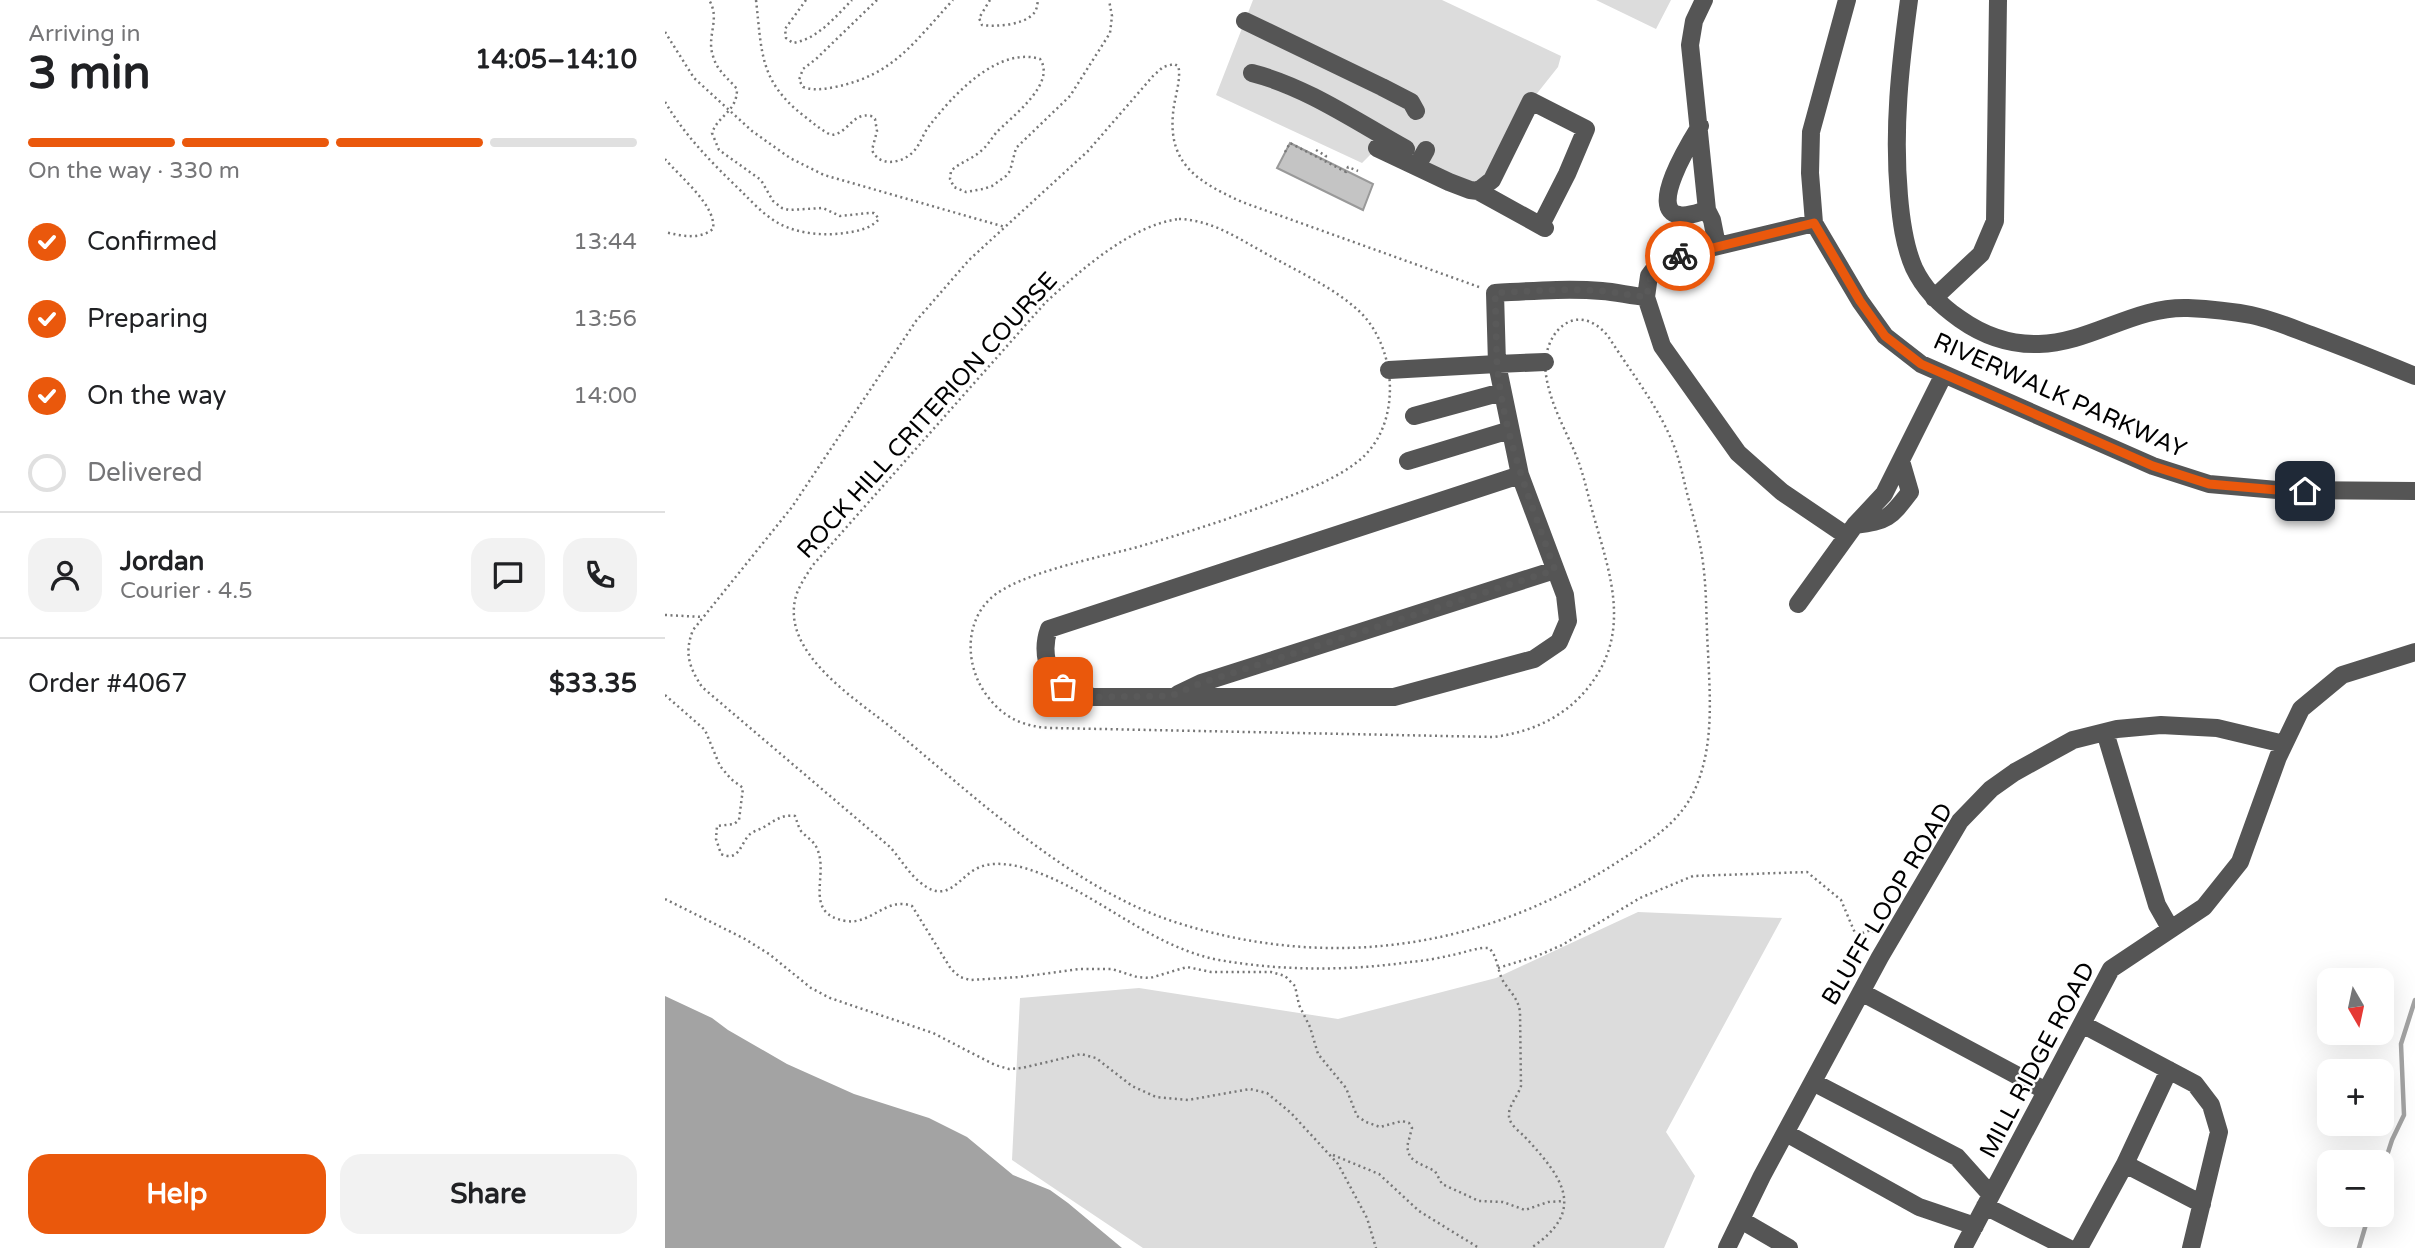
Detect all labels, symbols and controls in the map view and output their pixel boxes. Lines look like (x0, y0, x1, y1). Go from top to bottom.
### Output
text: Arriving in (28, 20, 141, 48)
text: 14:05–14:10 (475, 44, 637, 75)
text: 3 min (28, 46, 151, 101)
text: On the way · 330 m (28, 157, 240, 185)
courier (1645, 221, 1715, 291)
icon: check (28, 223, 66, 261)
text: Confirmed (87, 226, 217, 257)
text: 13:44 (573, 228, 637, 256)
icon: bike (1661, 237, 1699, 275)
street label: ROCK HILL CRITERION COURSE (791, 266, 1064, 564)
icon: check (28, 300, 66, 338)
text: Preparing (87, 303, 208, 334)
text: 13:56 (573, 305, 637, 333)
street label: RIVERWALK PARKWAY (1929, 327, 2191, 464)
icon: check (28, 377, 66, 415)
text: On the way (87, 380, 227, 411)
text: 14:00 (573, 382, 637, 410)
text: Delivered (87, 457, 203, 488)
pin (2275, 461, 2335, 521)
icon: home (2286, 472, 2324, 510)
button: person (28, 538, 102, 612)
button: chat (471, 538, 545, 612)
button: phone (563, 538, 637, 612)
text: Jordan (120, 546, 204, 577)
text: Courier · 4.5 (120, 577, 253, 605)
pin (1033, 657, 1093, 717)
text: Order #4067 (28, 668, 188, 699)
text: $33.35 (549, 668, 637, 699)
icon: bag (1044, 668, 1082, 706)
street label: BLUFF LOOP ROAD (1816, 798, 1959, 1011)
street label: MILL RIDGE ROAD (1974, 957, 2101, 1163)
north arrow (2317, 968, 2394, 1045)
map controls (2317, 968, 2394, 1227)
button: + (2317, 1059, 2394, 1136)
button: − (2317, 1150, 2394, 1227)
button: Help (28, 1154, 326, 1234)
button: Share (340, 1154, 637, 1234)

